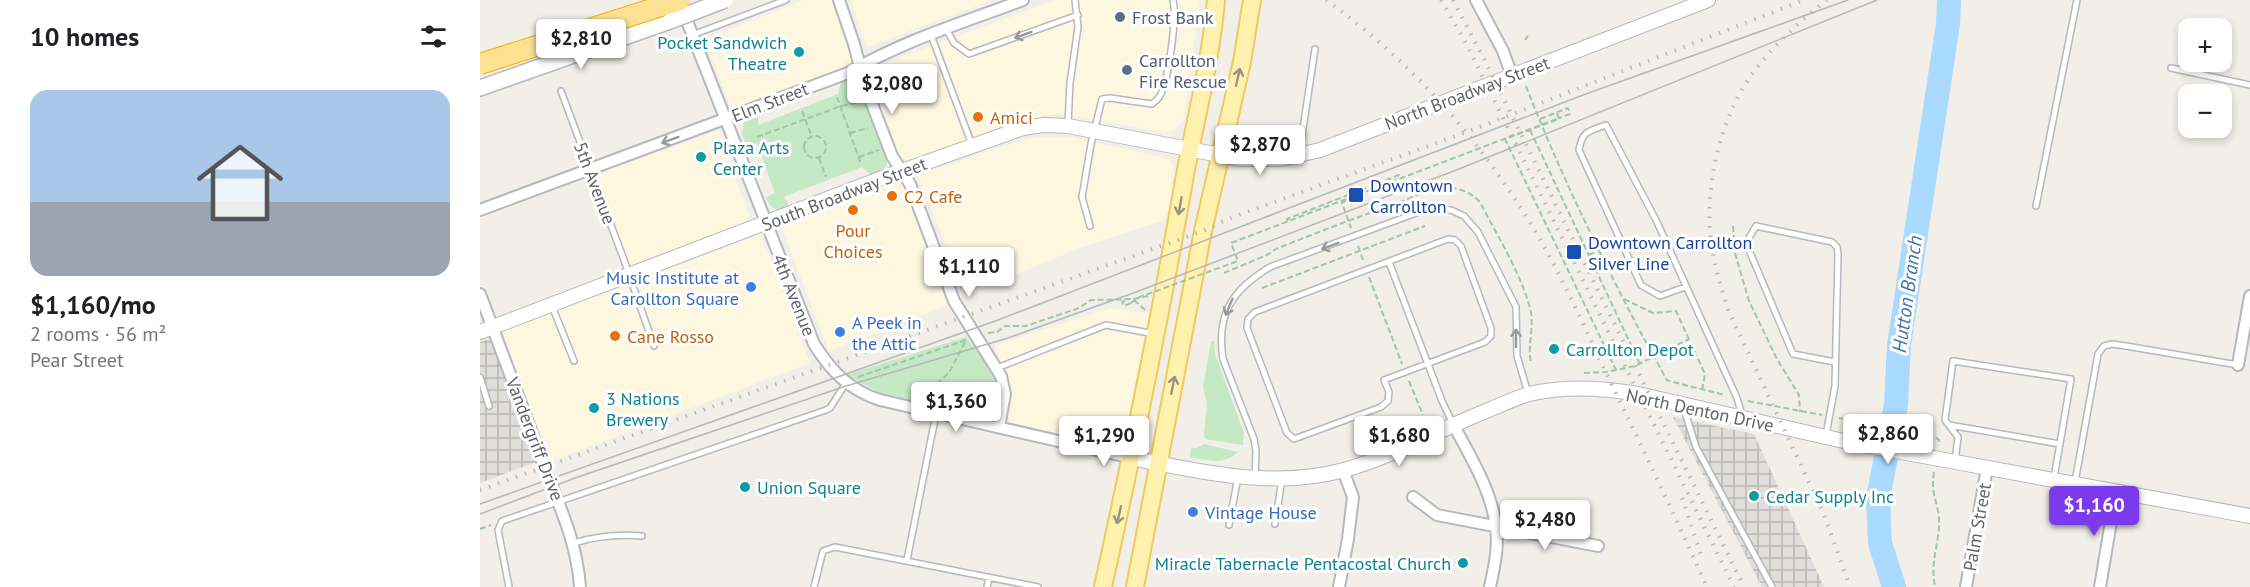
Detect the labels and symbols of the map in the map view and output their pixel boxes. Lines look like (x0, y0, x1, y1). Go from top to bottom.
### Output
place label: Frost Bank (1132, 6, 1214, 29)
marker: Frost Bank (1113, 10, 1127, 24)
pin: $2,810 (532, 19, 630, 70)
one-way arrow (1014, 30, 1033, 41)
place label: Pocket Sandwich Theatre (657, 31, 787, 75)
marker: Pocket Sandwich Theatre (792, 45, 806, 59)
place label: Carrollton Fire Rescue (1139, 49, 1227, 93)
street label: North Broadway Street (1381, 51, 1553, 135)
marker: Carrollton Fire Rescue (1120, 63, 1134, 77)
pin: $2,080 (843, 64, 941, 115)
one-way arrow (1233, 68, 1244, 88)
street label: Elm Street (728, 77, 812, 127)
place label: Amici (990, 106, 1033, 129)
marker: Amici (971, 110, 985, 124)
pin: $2,870 (1211, 125, 1309, 176)
one-way arrow (661, 135, 679, 146)
place label: Plaza Arts Center (713, 136, 789, 180)
street label: 5th Avenue (569, 139, 621, 227)
marker: Plaza Arts Center (694, 150, 708, 164)
street label: South Broadway Street (758, 152, 930, 236)
place label: Downtown Carrollton (1370, 174, 1453, 218)
place label: C2 Cafe (904, 185, 962, 208)
marker: Downtown Carrollton (1347, 186, 1365, 204)
marker: C2 Cafe (885, 189, 899, 203)
one-way arrow (1174, 196, 1185, 215)
marker: Pour Choices (846, 203, 860, 217)
place label: Pour Choices (823, 219, 883, 263)
place label: Downtown Carrollton Silver Line (1588, 231, 1752, 275)
water label: Hutton Branch (1886, 234, 1928, 354)
one-way arrow (1321, 241, 1340, 252)
marker: Downtown Carrollton Silver Line (1565, 243, 1583, 261)
pin: $1,110 (920, 247, 1018, 298)
street label: 4th Avenue (767, 251, 821, 339)
place label: Music Institute at Carollton Square (606, 266, 739, 310)
marker: Music Institute at Carollton Square (744, 280, 758, 294)
one-way arrow (1223, 297, 1234, 315)
place label: A Peek in the Attic (852, 311, 922, 355)
place label: Cane Rosso (627, 325, 714, 348)
marker: A Peek in the Attic (833, 325, 847, 339)
one-way arrow (1510, 328, 1522, 348)
marker: Cane Rosso (608, 329, 622, 343)
place label: Carrollton Depot (1566, 338, 1694, 361)
marker: Carrollton Depot (1547, 342, 1561, 356)
street label: Vandergriff Drive (501, 373, 569, 504)
one-way arrow (1168, 376, 1179, 396)
pin: $1,360 (907, 382, 1005, 433)
street label: North Denton Drive (1624, 383, 1776, 437)
place label: 3 Nations Brewery (606, 387, 680, 431)
marker: 3 Nations Brewery (587, 401, 601, 415)
pin: $2,860 (1839, 414, 1937, 465)
pin: $1,290 (1055, 416, 1153, 467)
pin: $1,680 (1350, 416, 1448, 467)
place label: Union Square (757, 476, 861, 499)
marker: Union Square (738, 480, 752, 494)
street label: Palm Street (1958, 481, 1996, 573)
place label: Cedar Supply Inc (1766, 485, 1894, 508)
pin: $1,160 (2045, 486, 2143, 537)
marker: Cedar Supply Inc (1747, 489, 1761, 503)
pin: $2,480 (1496, 500, 1594, 551)
place label: Vintage House (1204, 501, 1317, 524)
one-way arrow (1113, 505, 1124, 525)
marker: Vintage House (1186, 505, 1200, 519)
place label: Miracle Tabernacle Pentacostal Church (1155, 552, 1451, 575)
marker: Miracle Tabernacle Pentacostal Church (1456, 556, 1470, 570)

